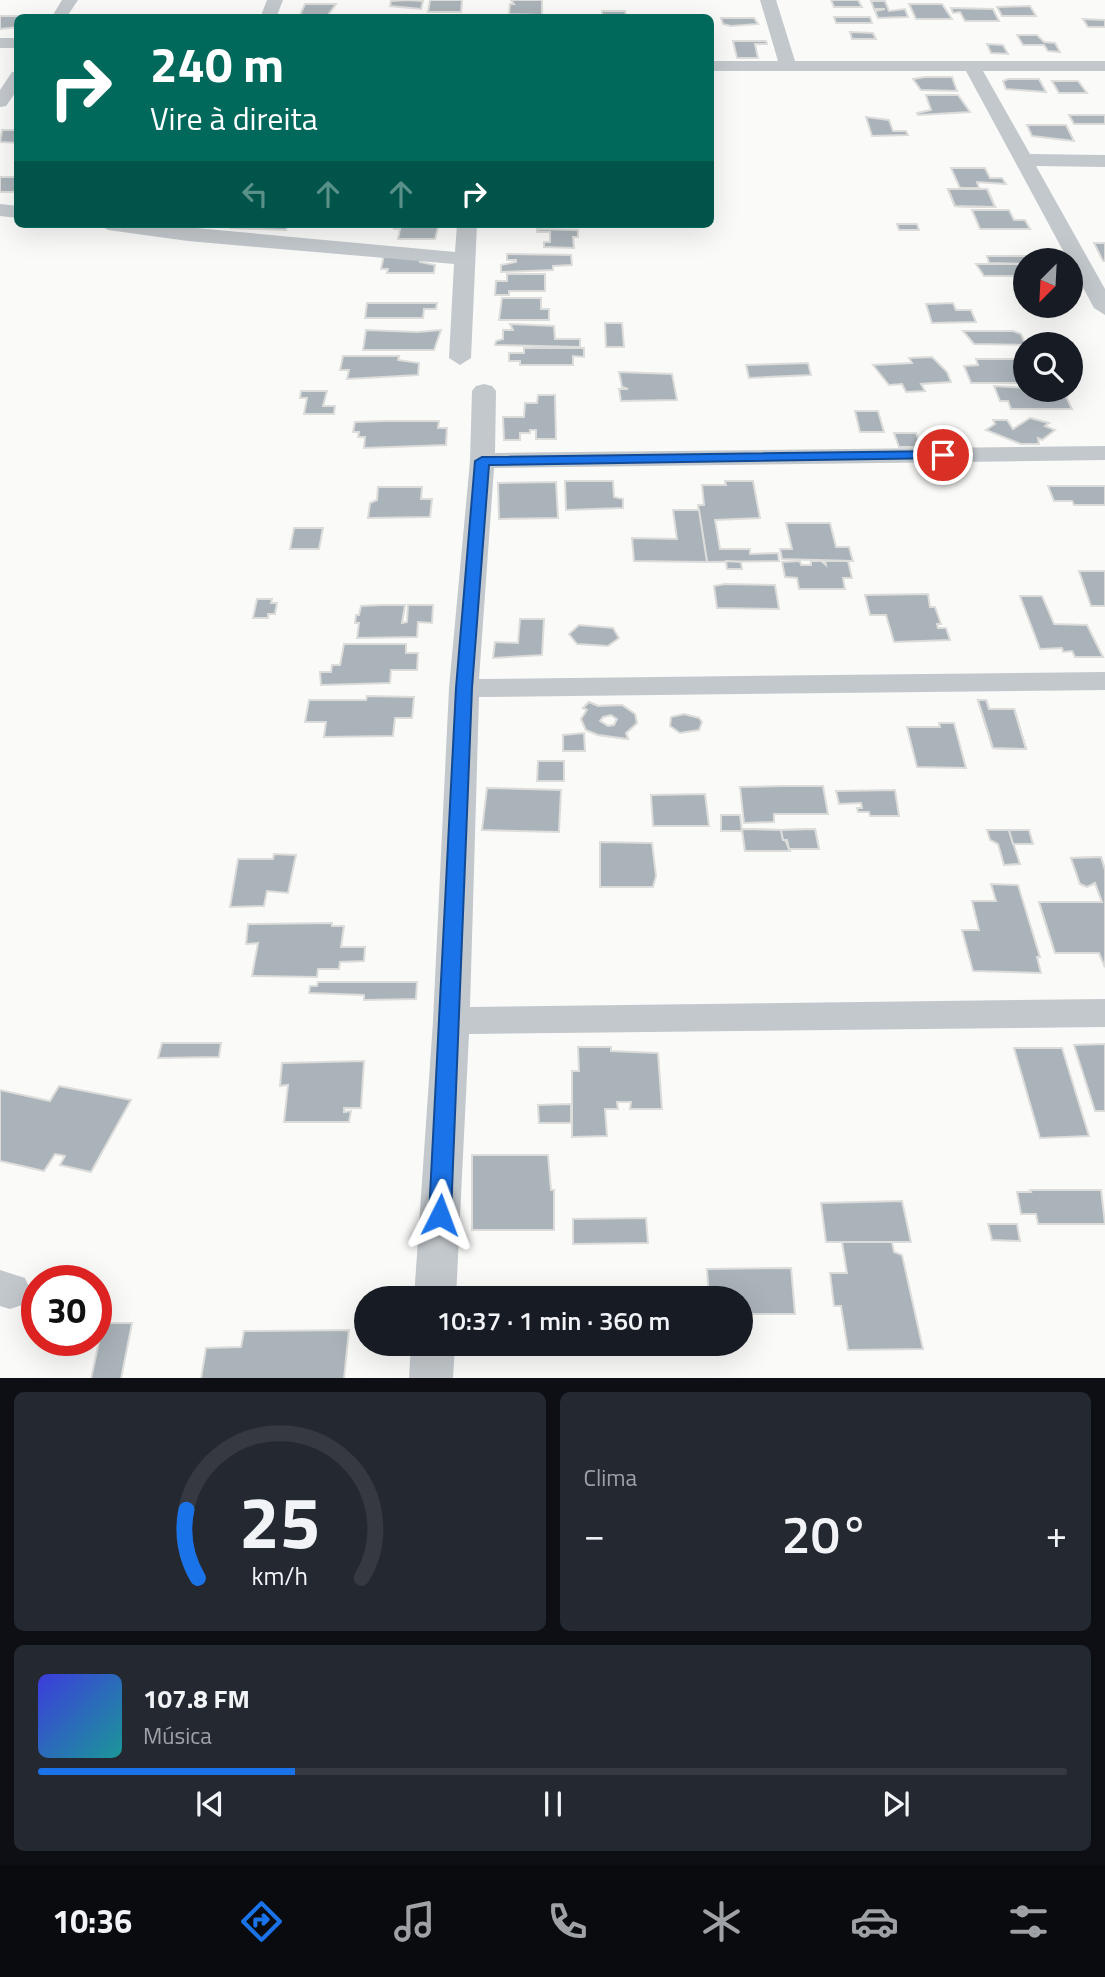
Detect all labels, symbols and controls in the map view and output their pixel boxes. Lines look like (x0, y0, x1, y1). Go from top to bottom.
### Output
text: 240 m (150, 26, 284, 101)
icon: right (35, 42, 126, 133)
text: Vire à direita (150, 94, 318, 142)
icon: left (236, 175, 274, 213)
icon: ahead (309, 175, 347, 213)
icon: ahead (382, 175, 420, 213)
icon: right (455, 175, 493, 213)
north arrow (1013, 248, 1083, 318)
map controls (1013, 248, 1083, 402)
button: search (1013, 332, 1083, 402)
pin (913, 425, 973, 485)
icon: arrive (924, 436, 962, 474)
position arrow (403, 1178, 477, 1252)
speed limit sign: 30 (21, 1265, 112, 1356)
text: 10:37 · 1 min · 360 m (437, 1301, 670, 1340)
text: Clima (584, 1460, 637, 1495)
text: 25 (239, 1466, 321, 1576)
text: 20° (782, 1494, 869, 1573)
text: − (584, 1505, 605, 1563)
text: + (1046, 1505, 1067, 1563)
text: km/h (251, 1556, 308, 1594)
text: 107.8 FM (143, 1679, 250, 1718)
text: Música (143, 1718, 212, 1753)
icon: previous (191, 1785, 229, 1823)
icon: pause (534, 1785, 572, 1823)
icon: next (877, 1785, 915, 1823)
text: 10:36 (52, 1897, 132, 1945)
icon: directions (237, 1897, 286, 1946)
icon: music (390, 1897, 439, 1946)
icon: phone (543, 1897, 592, 1946)
icon: climate (697, 1897, 746, 1946)
icon: car (850, 1897, 899, 1946)
icon: filters (1004, 1897, 1053, 1946)

